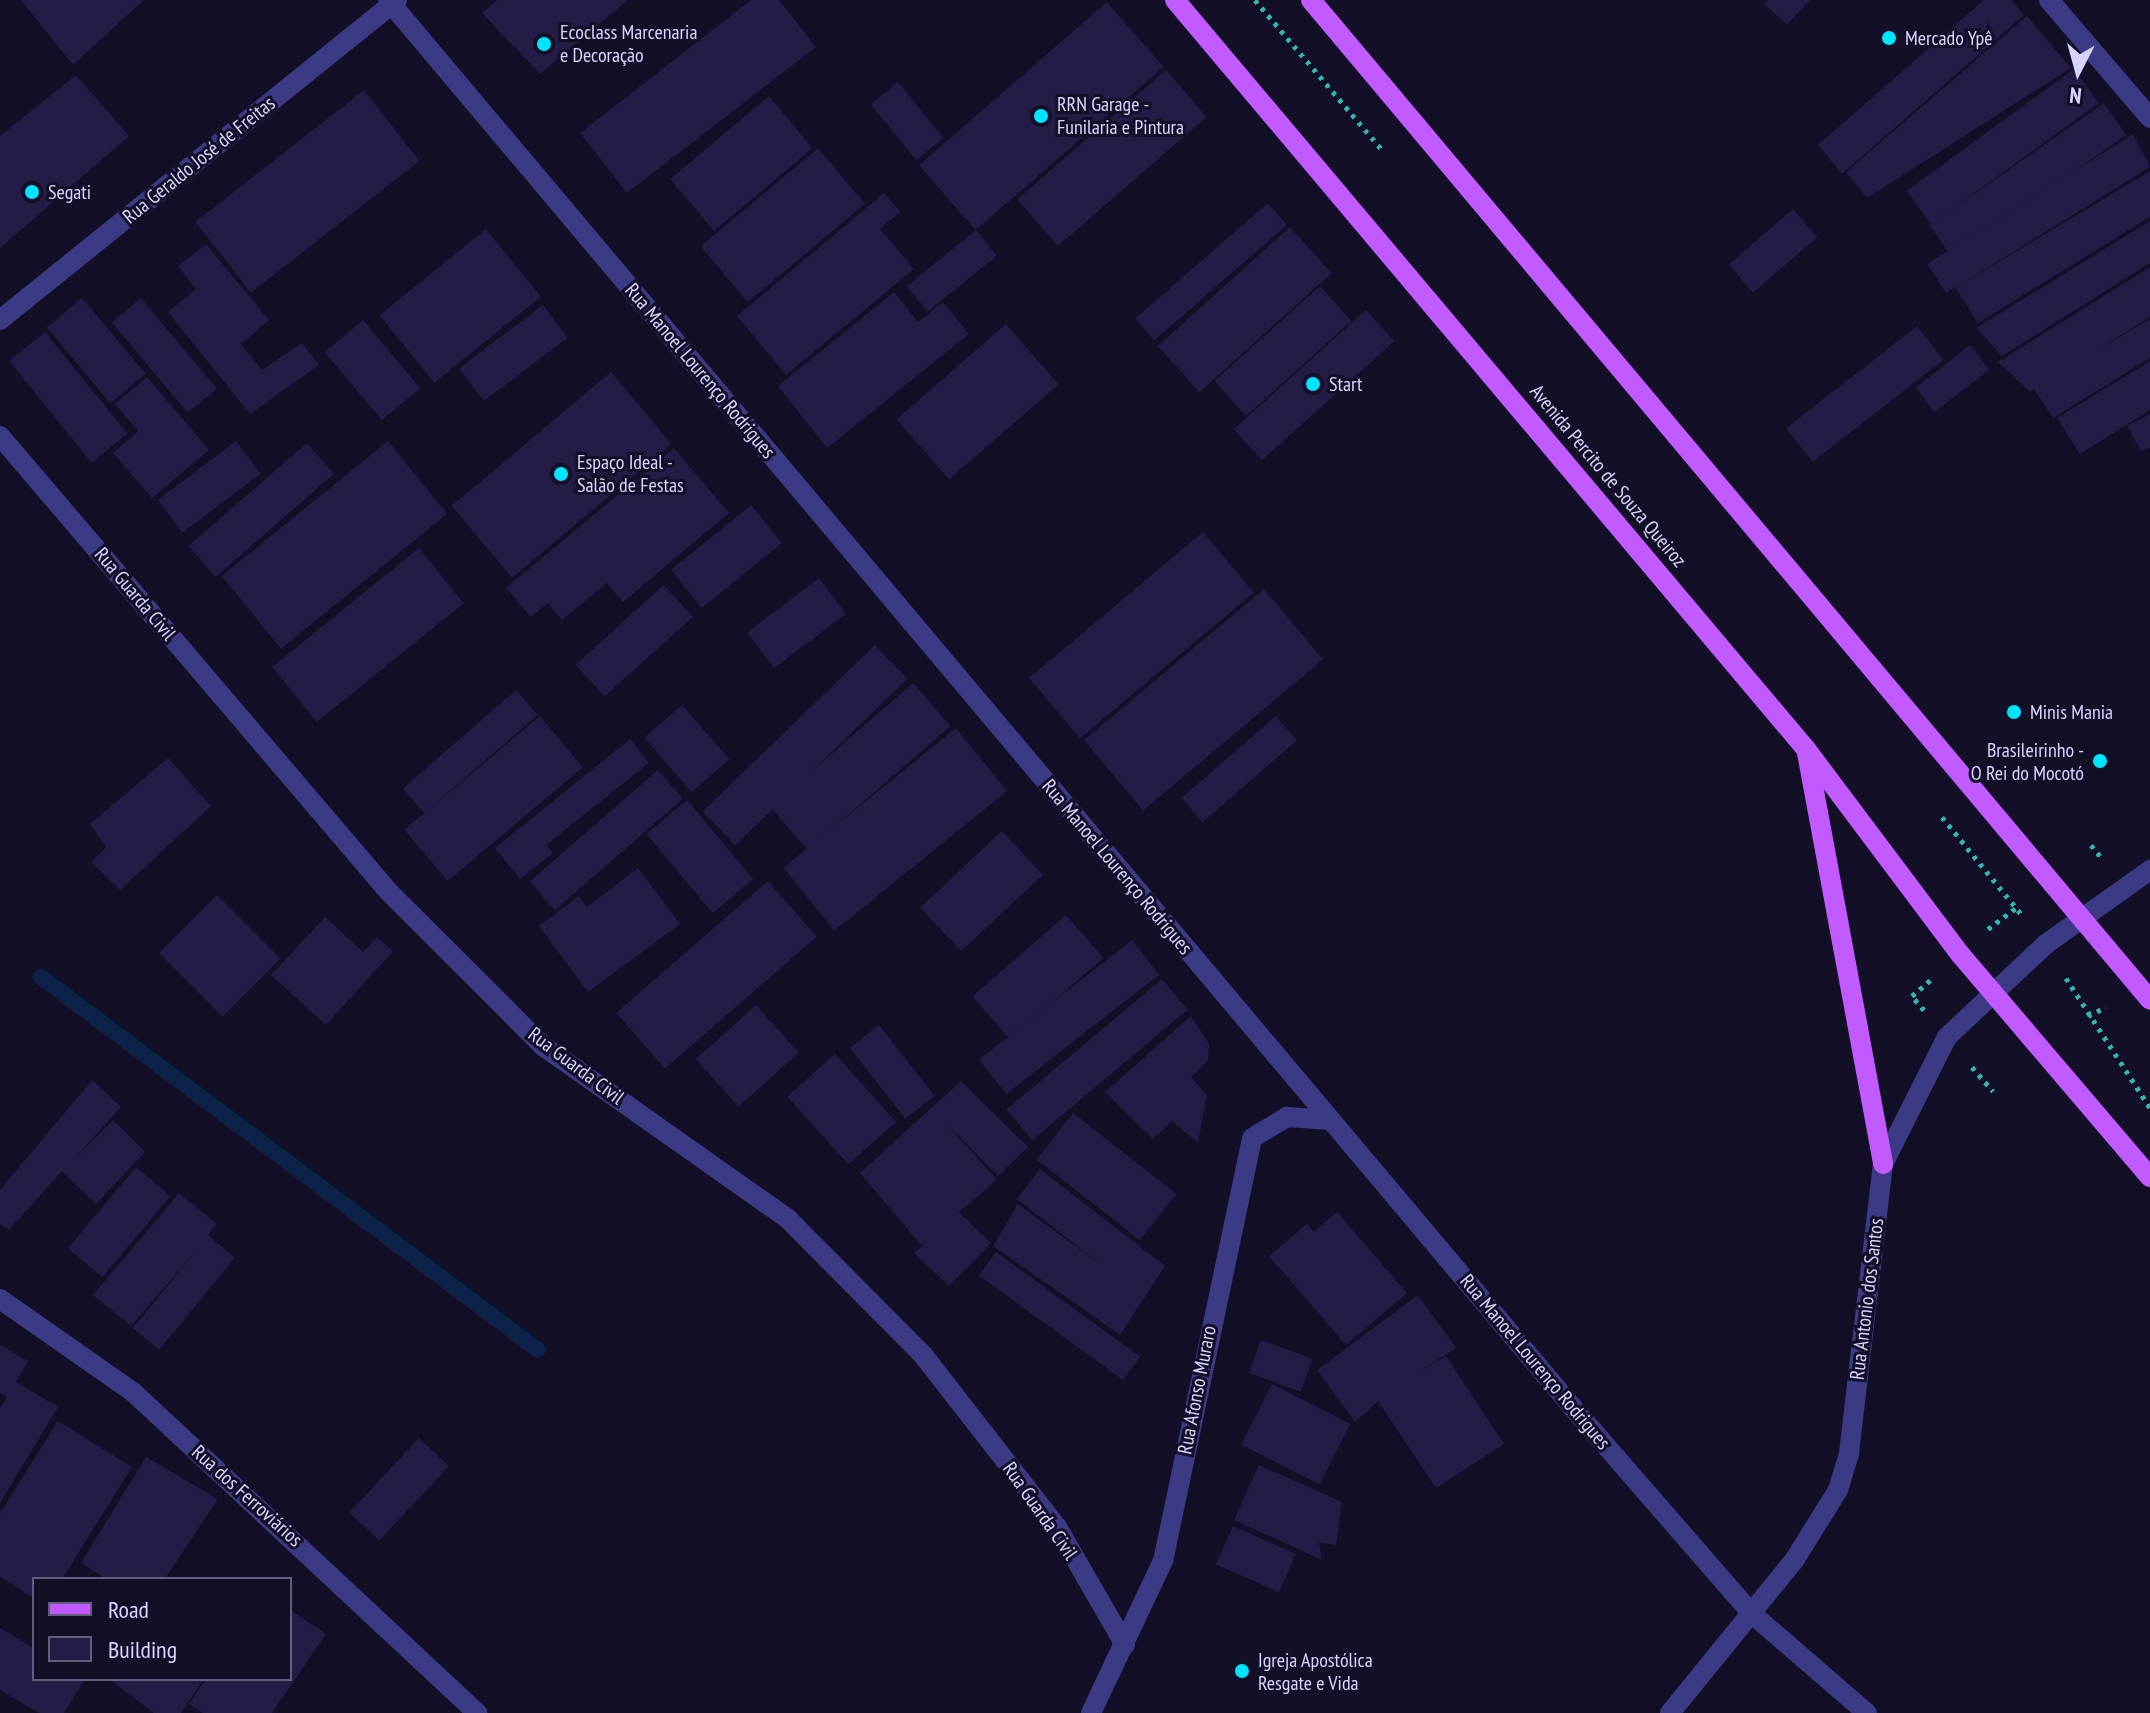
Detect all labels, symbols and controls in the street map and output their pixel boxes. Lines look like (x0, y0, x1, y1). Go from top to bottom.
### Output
place label: Ecoclass Marcenaria e Decoração (560, 20, 697, 67)
place label: Mercado Ypê (1905, 26, 1993, 50)
marker: Mercado Ypê (1880, 29, 1898, 47)
north arrow (2038, 32, 2118, 112)
marker: Ecoclass Marcenaria e Decoração (535, 35, 553, 53)
text: N (2068, 81, 2083, 110)
street label: Rua Geraldo José de Freitas (118, 91, 280, 229)
place label: RRN Garage - Funilaria e Pintura (1057, 92, 1184, 139)
marker: RRN Garage - Funilaria e Pintura (1032, 107, 1050, 125)
place label: Segati (48, 180, 91, 204)
marker: Segati (23, 183, 41, 201)
street label: Rua Manoel Lourenço Rodrigues (620, 279, 780, 463)
place label: Start (1329, 372, 1363, 396)
marker: Start (1304, 375, 1322, 393)
street label: Avenida Percito de Souza Queiroz (1525, 380, 1691, 572)
place label: Espaço Ideal - Salão de Festas (577, 450, 684, 497)
marker: Espaço Ideal - Salão de Festas (552, 465, 570, 483)
street label: Rua Guarda Civil (89, 543, 181, 645)
place label: Minis Mania (2030, 700, 2113, 724)
marker: Minis Mania (2005, 703, 2023, 721)
place label: Brasileirinho - O Rei do Mocotó (1971, 738, 2084, 785)
marker: Brasileirinho - O Rei do Mocotó (2091, 752, 2109, 770)
street label: Rua Manoel Lourenço Rodrigues (1037, 775, 1197, 959)
street label: Rua Guarda Civil (523, 1022, 629, 1110)
street label: Rua Antonio dos Santos (1845, 1217, 1889, 1381)
street label: Rua Manoel Lourenço Rodrigues (1455, 1270, 1615, 1454)
street label: Rua Afonso Muraro (1173, 1323, 1221, 1457)
street label: Rua dos Ferroviários (187, 1440, 307, 1552)
street label: Rua Guarda Civil (998, 1458, 1082, 1564)
legend (32, 1577, 292, 1681)
text: Road (108, 1594, 149, 1625)
text: Building (108, 1634, 177, 1665)
place label: Igreja Apostólica Resgate e Vida (1258, 1648, 1373, 1695)
marker: Igreja Apostólica Resgate e Vida (1233, 1662, 1251, 1680)

